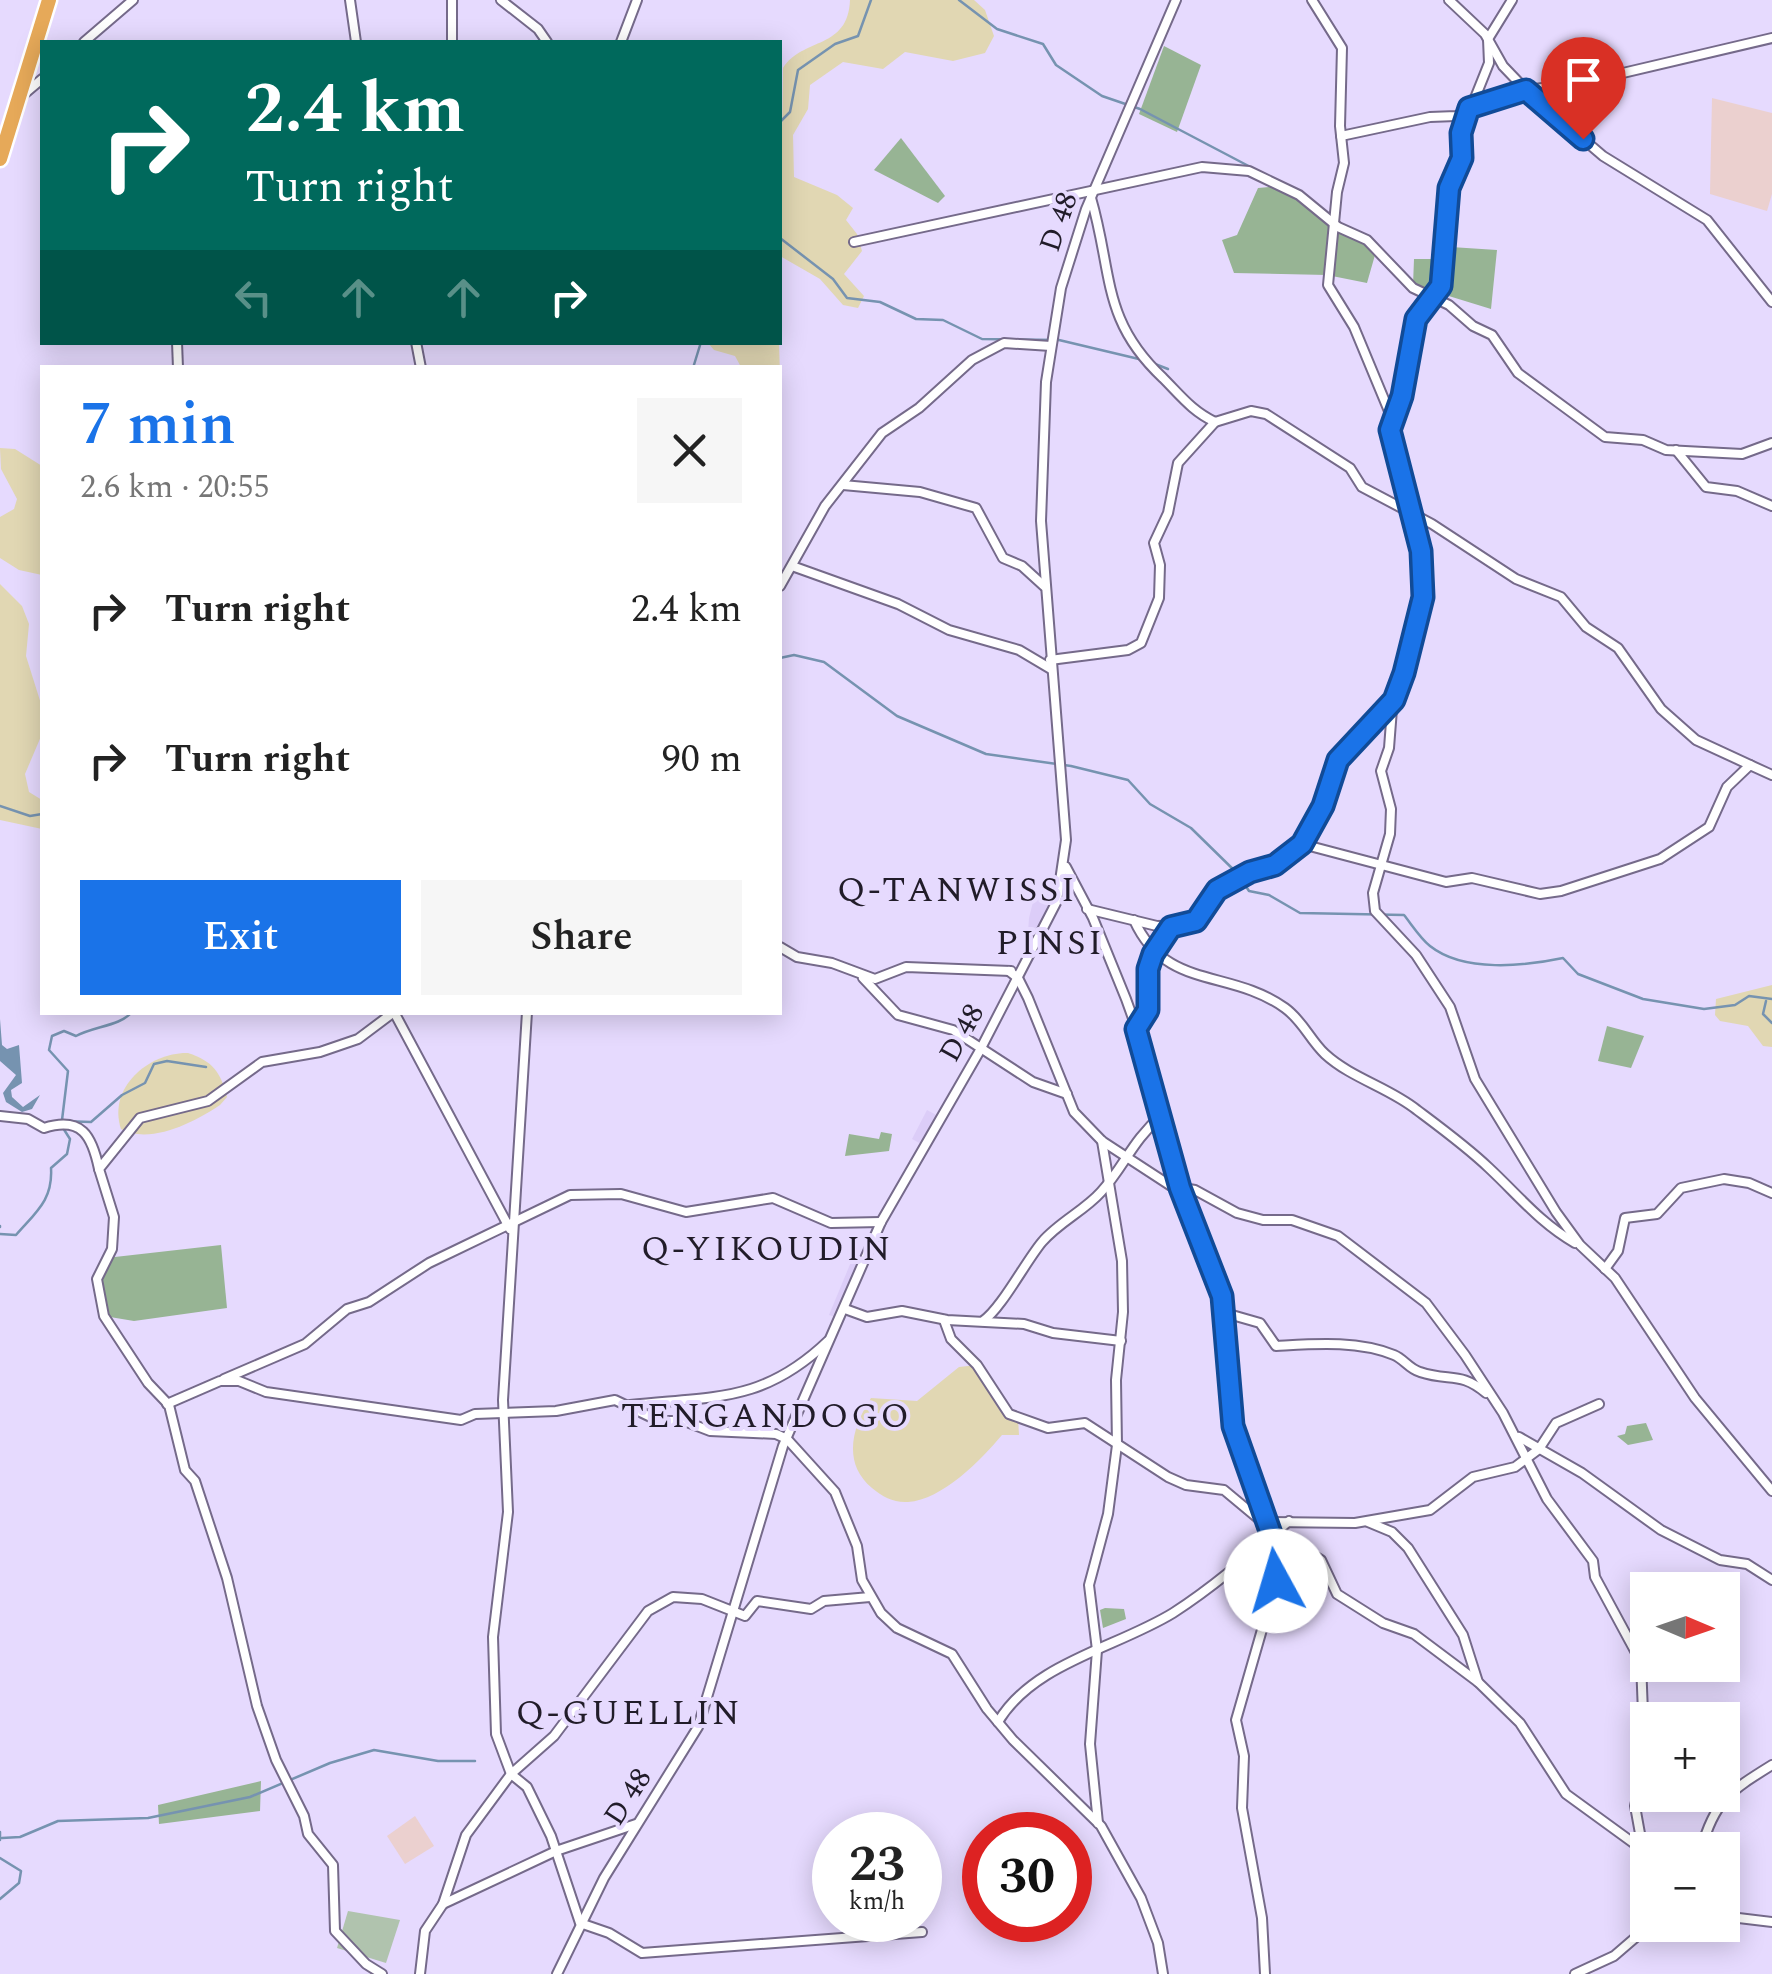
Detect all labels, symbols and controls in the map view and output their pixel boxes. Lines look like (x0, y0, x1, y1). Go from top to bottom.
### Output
pin (1541, 37, 1626, 140)
icon: arrive (1556, 52, 1611, 107)
text: 2.4 km (245, 57, 465, 163)
icon: right (80, 80, 210, 210)
text: Turn right (245, 153, 454, 222)
street label: D 48 (1027, 186, 1091, 258)
icon: left (226, 270, 281, 325)
icon: ahead (331, 270, 386, 325)
icon: ahead (436, 270, 491, 325)
icon: right (541, 270, 596, 325)
text: 7 min (80, 379, 236, 471)
button: close (637, 398, 742, 503)
text: 2.6 km · 20:55 (80, 463, 269, 512)
text: Turn right (165, 581, 350, 639)
text: 2.4 km (631, 581, 742, 639)
icon: right (80, 583, 135, 638)
text: Turn right (165, 731, 350, 789)
text: 90 m (662, 731, 742, 789)
icon: right (80, 733, 135, 788)
district label: Q-TANWISSI (837, 864, 1077, 917)
button: Exit (80, 880, 401, 995)
button: Share (421, 880, 742, 995)
district label: PINSI (996, 917, 1104, 970)
street label: D 48 (927, 995, 997, 1071)
district label: Q-YIKOUDIN (641, 1223, 893, 1276)
district label: TENGANDOGO (621, 1390, 911, 1443)
position arrow (1224, 1529, 1328, 1633)
north arrow (1630, 1572, 1740, 1682)
map controls (1630, 1572, 1740, 1942)
district label: Q-GUELLIN (516, 1687, 742, 1740)
button: + (1630, 1702, 1740, 1812)
street label: D 48 (592, 1759, 664, 1835)
speed limit sign: 30 (962, 1812, 1092, 1942)
text: 23 (849, 1827, 905, 1903)
button: − (1630, 1832, 1740, 1942)
text: km/h (849, 1883, 905, 1921)

